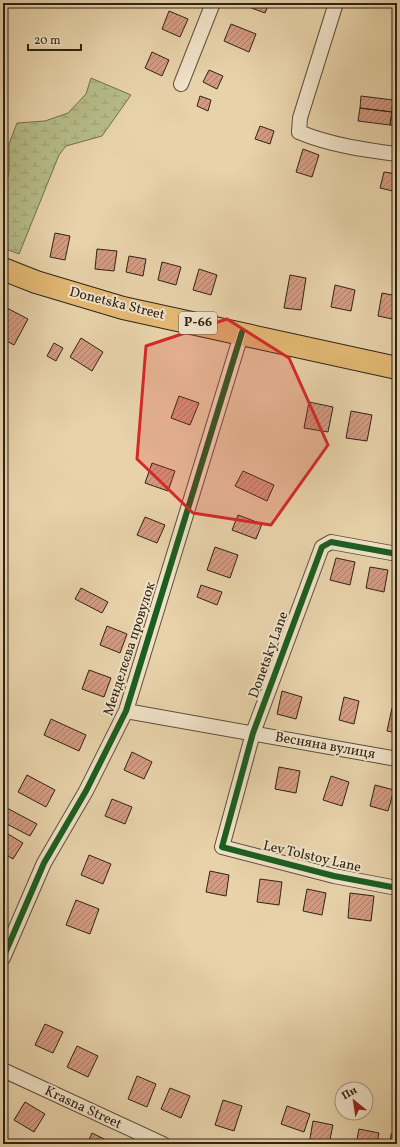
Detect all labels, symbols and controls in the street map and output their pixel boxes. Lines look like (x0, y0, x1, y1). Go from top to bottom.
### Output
scale bar (28, 26, 81, 52)
text: 20 m (34, 33, 61, 49)
street label: Donetska Street (67, 283, 167, 325)
road number: Р-66 (179, 312, 217, 334)
street label: Менделєєва провулок (99, 579, 161, 718)
street label: Donetsky Lane (245, 609, 294, 701)
street label: Весняна вулиця (273, 728, 377, 764)
street label: Lev Tolstoy Lane (261, 836, 363, 878)
north arrow (334, 1081, 374, 1121)
street label: Krasna Street (41, 1082, 125, 1134)
text: Пн (339, 1083, 360, 1104)

